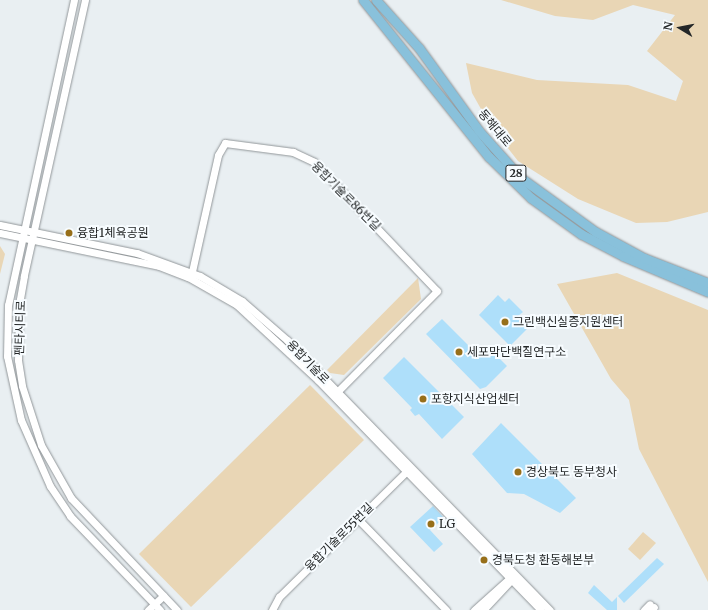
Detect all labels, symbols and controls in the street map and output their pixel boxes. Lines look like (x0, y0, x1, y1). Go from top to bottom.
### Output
north arrow (660, 8, 700, 48)
text: N (661, 20, 676, 31)
street label: 동해대로 (475, 106, 515, 150)
street label: 융합기술로86번길 (309, 159, 383, 233)
road number: 28 (505, 164, 527, 182)
place label: 융합1체육공원 (77, 226, 149, 240)
marker: 융합1체육공원 (64, 228, 74, 238)
street label: 펜타시티로 (12, 300, 28, 356)
place label: 그린백신실증지원센터 (513, 315, 623, 329)
marker: 그린백신실증지원센터 (500, 317, 510, 327)
street label: 융합기술로 (284, 337, 332, 387)
place label: 세포막단백질연구소 (467, 345, 566, 359)
marker: 세포막단백질연구소 (454, 347, 464, 357)
place label: 포항지식산업센터 (431, 392, 519, 406)
marker: 포항지식산업센터 (418, 394, 428, 404)
place label: 경상북도 동부청사 (526, 465, 617, 479)
marker: 경상북도 동부청사 (513, 467, 523, 477)
street label: 융합기술로55번길 (302, 500, 376, 574)
place label: LG (439, 517, 455, 531)
marker: LG (426, 519, 436, 529)
place label: 경북도청 환동해본부 (492, 553, 594, 567)
marker: 경북도청 환동해본부 (479, 555, 489, 565)

